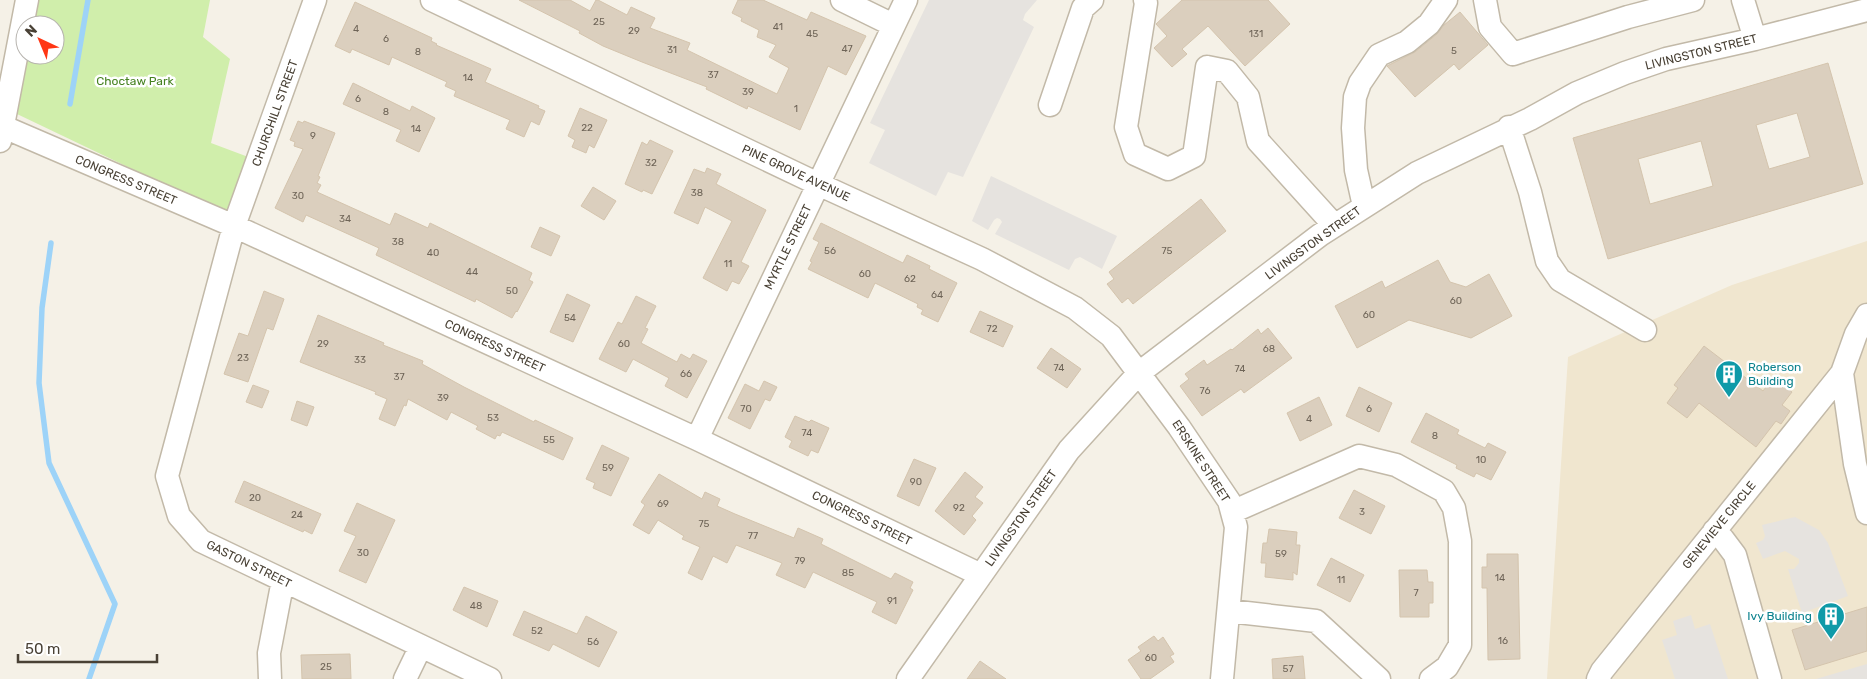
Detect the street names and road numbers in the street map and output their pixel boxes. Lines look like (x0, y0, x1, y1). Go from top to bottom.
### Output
street label: LIVINGSTON STREET (1644, 31, 1758, 73)
street label: CHURCHILL STREET (249, 58, 301, 168)
street label: PINE GROVE AVENUE (740, 142, 852, 204)
street label: CONGRESS STREET (73, 152, 179, 208)
street label: MYRTLE STREET (761, 202, 815, 292)
street label: LIVINGSTON STREET (1262, 204, 1364, 282)
street label: CONGRESS STREET (443, 317, 548, 375)
street label: ERSKINE STREET (1169, 417, 1233, 505)
street label: LIVINGSTON STREET (982, 467, 1060, 569)
street label: GENEVIEVE CIRCLE (1679, 478, 1759, 572)
street label: CONGRESS STREET (810, 488, 914, 548)
street label: GASTON STREET (204, 537, 294, 591)

